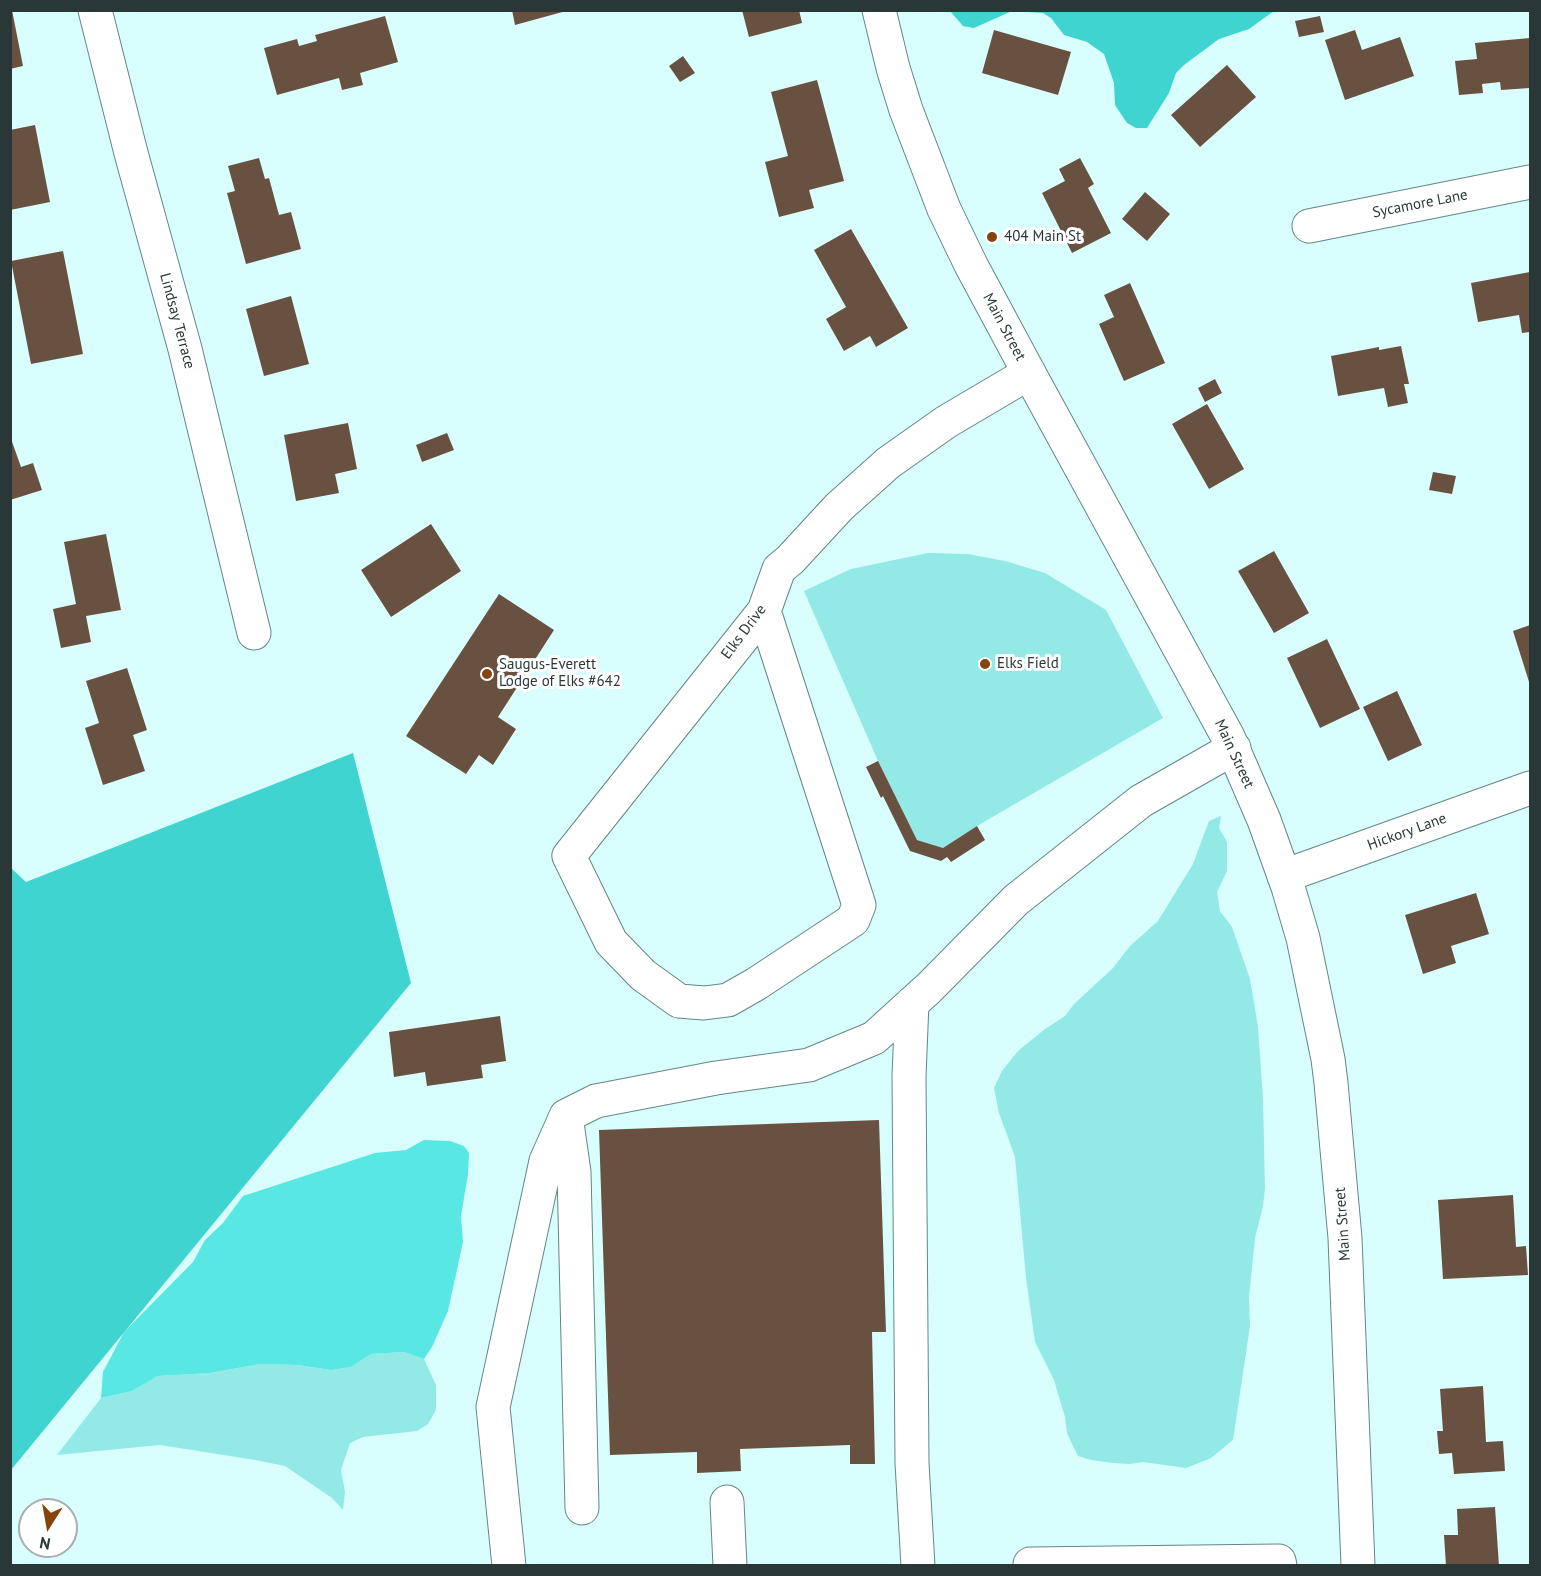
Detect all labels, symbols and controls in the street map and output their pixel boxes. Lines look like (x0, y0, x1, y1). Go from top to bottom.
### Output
street label: Sycamore Lane (1371, 186, 1469, 222)
place label: 404 Main St (1004, 228, 1081, 246)
marker: 404 Main St (985, 230, 999, 244)
street label: Lindsay Terrace (156, 271, 198, 371)
street label: Main Street (979, 290, 1029, 364)
street label: Elks Drive (718, 601, 770, 663)
place label: Elks Field (997, 655, 1059, 673)
place label: Saugus-Everett Lodge of Elks #642 (499, 656, 621, 691)
marker: Elks Field (978, 657, 992, 671)
marker: Saugus-Everett Lodge of Elks #642 (480, 667, 494, 681)
street label: Main Street (1210, 717, 1258, 791)
street label: Hickory Lane (1365, 809, 1449, 855)
street label: Main Street (1331, 1187, 1355, 1261)
north arrow (18, 1498, 78, 1558)
text: N (38, 1533, 52, 1555)

